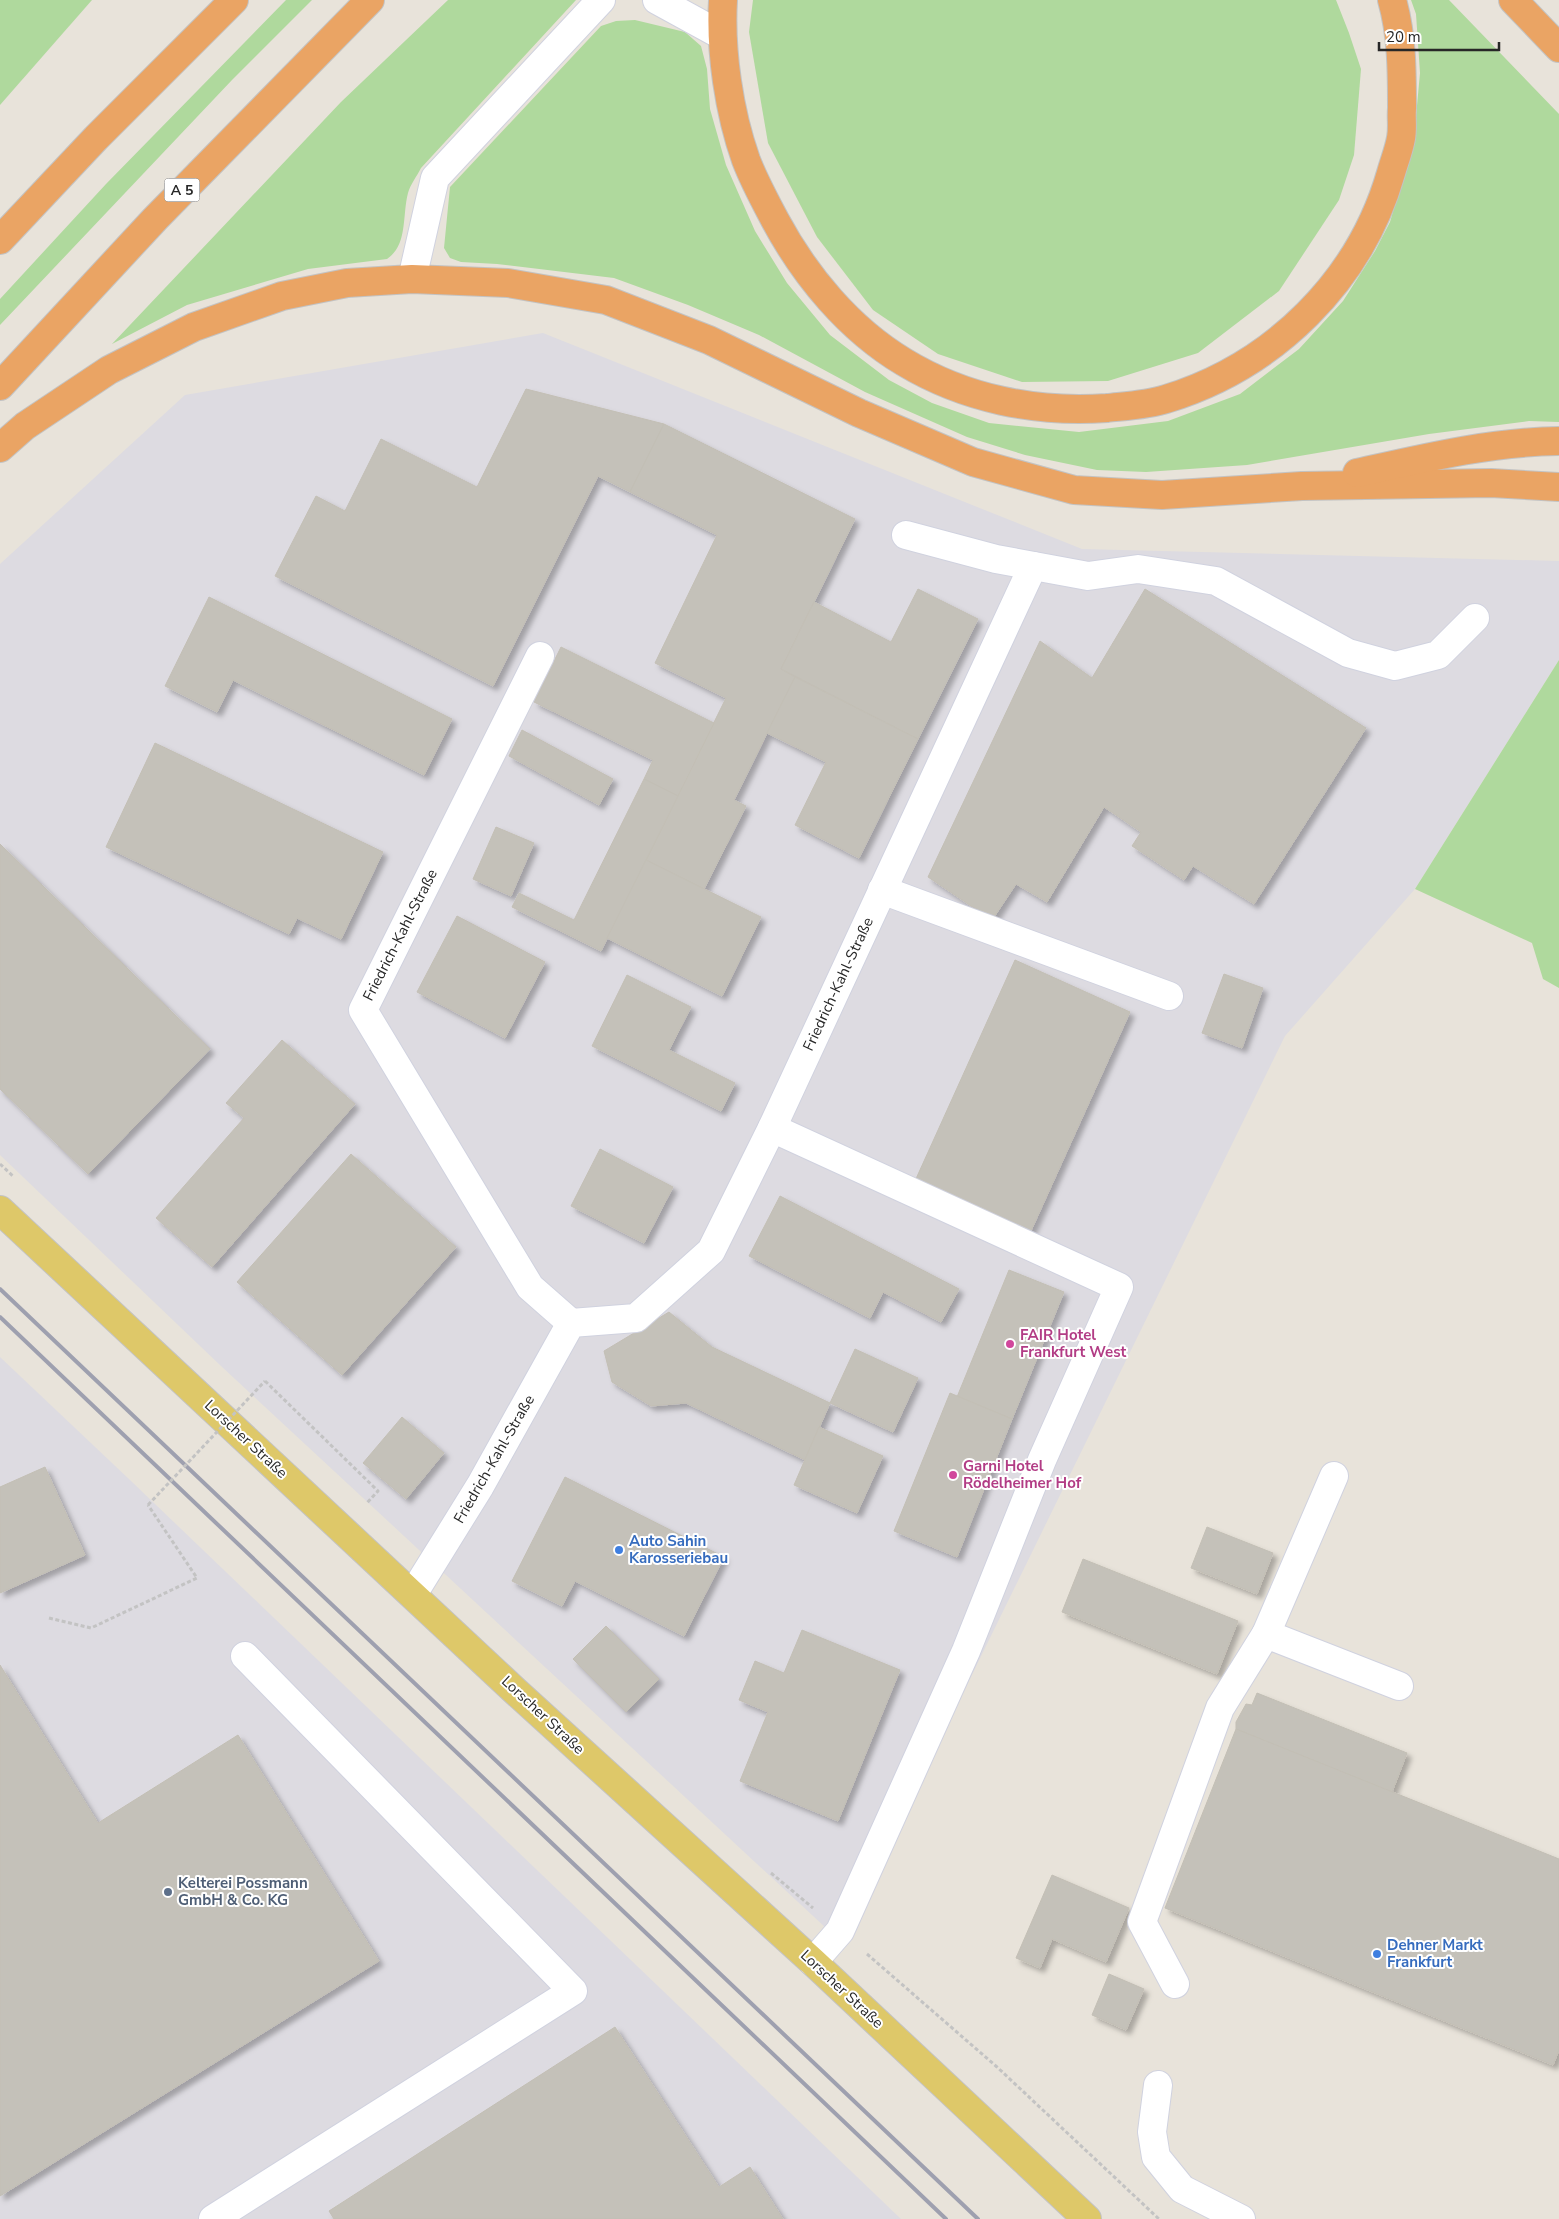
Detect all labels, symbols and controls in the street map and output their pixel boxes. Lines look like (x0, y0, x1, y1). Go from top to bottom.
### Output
scale bar (1379, 20, 1499, 52)
text: 20 m (1386, 27, 1421, 47)
road number: A 5 (164, 178, 200, 202)
street label: Friedrich-Kahl-Straße (358, 866, 442, 1004)
street label: Friedrich-Kahl-Straße (798, 914, 878, 1054)
place label: FAIR Hotel Frankfurt West (1020, 1325, 1126, 1362)
marker: FAIR Hotel Frankfurt West (1004, 1338, 1016, 1350)
street label: Friedrich-Kahl-Straße (449, 1391, 539, 1527)
street label: Lorscher Straße (200, 1395, 292, 1483)
place label: Garni Hotel Rödelheimer Hof (963, 1456, 1082, 1493)
marker: Garni Hotel Rödelheimer Hof (947, 1469, 959, 1481)
place label: Auto Sahin Karosseriebau (629, 1531, 728, 1568)
marker: Auto Sahin Karosseriebau (613, 1544, 625, 1556)
street label: Lorscher Straße (497, 1671, 589, 1759)
place label: Kelterei Possmann GmbH & Co. KG (178, 1873, 308, 1910)
marker: Kelterei Possmann GmbH & Co. KG (162, 1886, 174, 1898)
place label: Dehner Markt Frankfurt (1387, 1935, 1483, 1972)
street label: Lorscher Straße (796, 1945, 888, 2033)
marker: Dehner Markt Frankfurt (1371, 1948, 1383, 1960)

